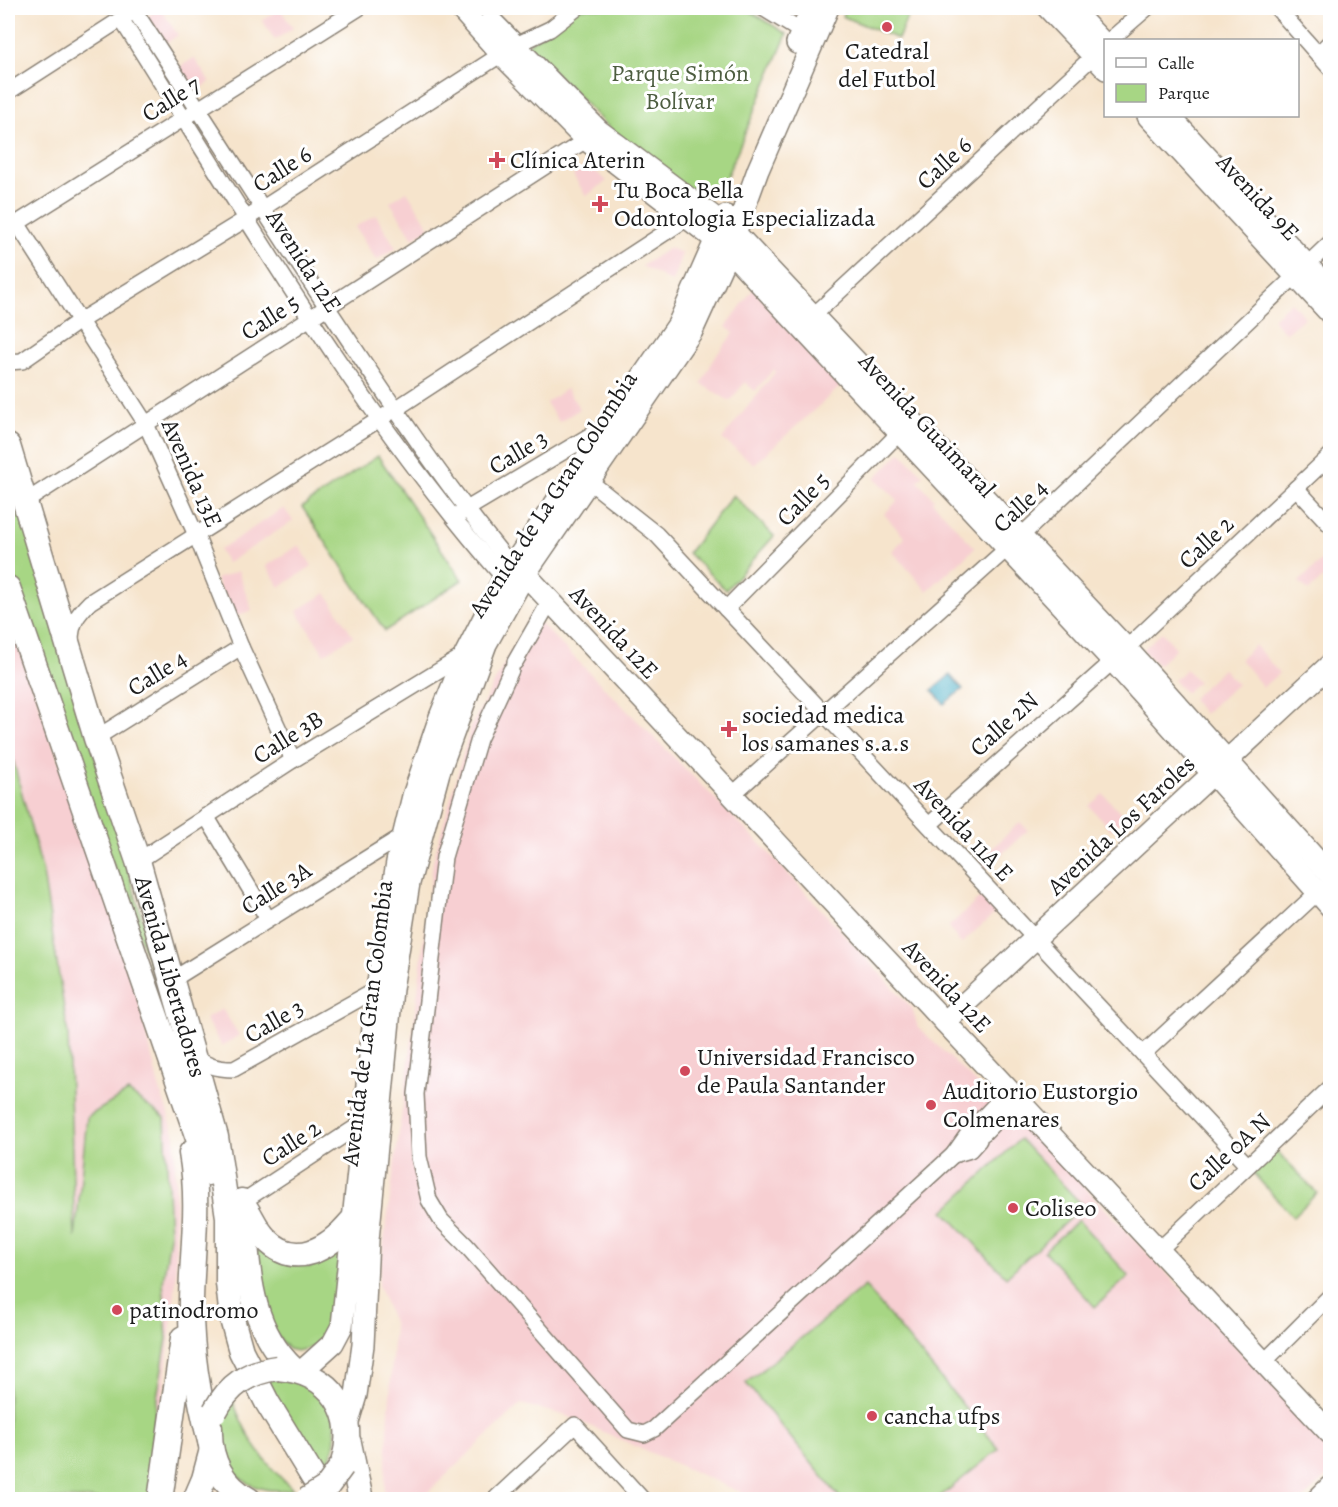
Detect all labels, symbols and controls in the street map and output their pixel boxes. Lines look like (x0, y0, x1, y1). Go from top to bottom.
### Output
marker: Catedral del Futbol (880, 20, 894, 34)
place label: Catedral del Futbol (838, 35, 936, 95)
legend (1104, 39, 1299, 117)
text: Calle (1158, 51, 1195, 75)
park label: Parque Simón Bolívar (611, 57, 749, 117)
street label: Calle 7 (136, 68, 207, 129)
text: Parque (1158, 81, 1210, 105)
street label: Calle 6 (909, 129, 979, 197)
street label: Calle 6 (246, 138, 318, 200)
place label: Clínica Aterin (510, 144, 645, 176)
street label: Avenida 9E (1209, 146, 1307, 248)
marker: Clínica Aterin (488, 151, 506, 169)
place label: Tu Boca Bella Odontologia Especializada (614, 174, 876, 234)
marker: Tu Boca Bella Odontologia Especializada (591, 195, 609, 213)
street label: Avenida 12E (258, 202, 349, 319)
street label: Calle 5 (235, 286, 305, 348)
street label: Avenida Guaimaral (851, 345, 1003, 504)
street label: Avenida de La Gran Colombia (461, 364, 645, 624)
street label: Avenida 13E (153, 413, 230, 532)
street label: Calle 3 (483, 422, 553, 482)
street label: Calle 5 (769, 465, 837, 533)
street label: Calle 4 (986, 472, 1055, 540)
street label: Calle 2 (1171, 508, 1241, 576)
street label: Avenida 12E (562, 578, 666, 686)
street label: Calle 4 (121, 642, 193, 704)
street label: Calle 2N (963, 685, 1045, 763)
place label: sociedad medica los samanes s.a.s (742, 699, 909, 759)
street label: Calle 3B (247, 703, 329, 771)
marker: sociedad medica los samanes s.a.s (720, 720, 738, 738)
street label: Avenida Los Faroles (1039, 748, 1202, 903)
street label: Avenida 11A E (906, 769, 1021, 888)
street label: Calle 3A (235, 853, 318, 922)
street label: Avenida Libertadores (127, 871, 214, 1081)
street label: Avenida de La Gran Colombia (333, 877, 401, 1169)
street label: Avenida 12E (895, 932, 999, 1040)
street label: Calle 3 (239, 991, 309, 1051)
place label: Universidad Francisco de Paula Santander (697, 1041, 915, 1101)
marker: Universidad Francisco de Paula Santander (678, 1064, 692, 1078)
place label: Auditorio Eustorgio Colmenares (942, 1075, 1138, 1135)
marker: Auditorio Eustorgio Colmenares (924, 1098, 938, 1112)
street label: Calle 0A N (1181, 1105, 1277, 1199)
street label: Calle 2 (255, 1112, 327, 1174)
place label: Coliseo (1025, 1192, 1097, 1224)
marker: Coliseo (1006, 1201, 1020, 1215)
place label: patinodromo (129, 1294, 258, 1326)
marker: patinodromo (110, 1303, 124, 1317)
place label: cancha ufps (884, 1400, 1000, 1432)
marker: cancha ufps (865, 1409, 879, 1423)

